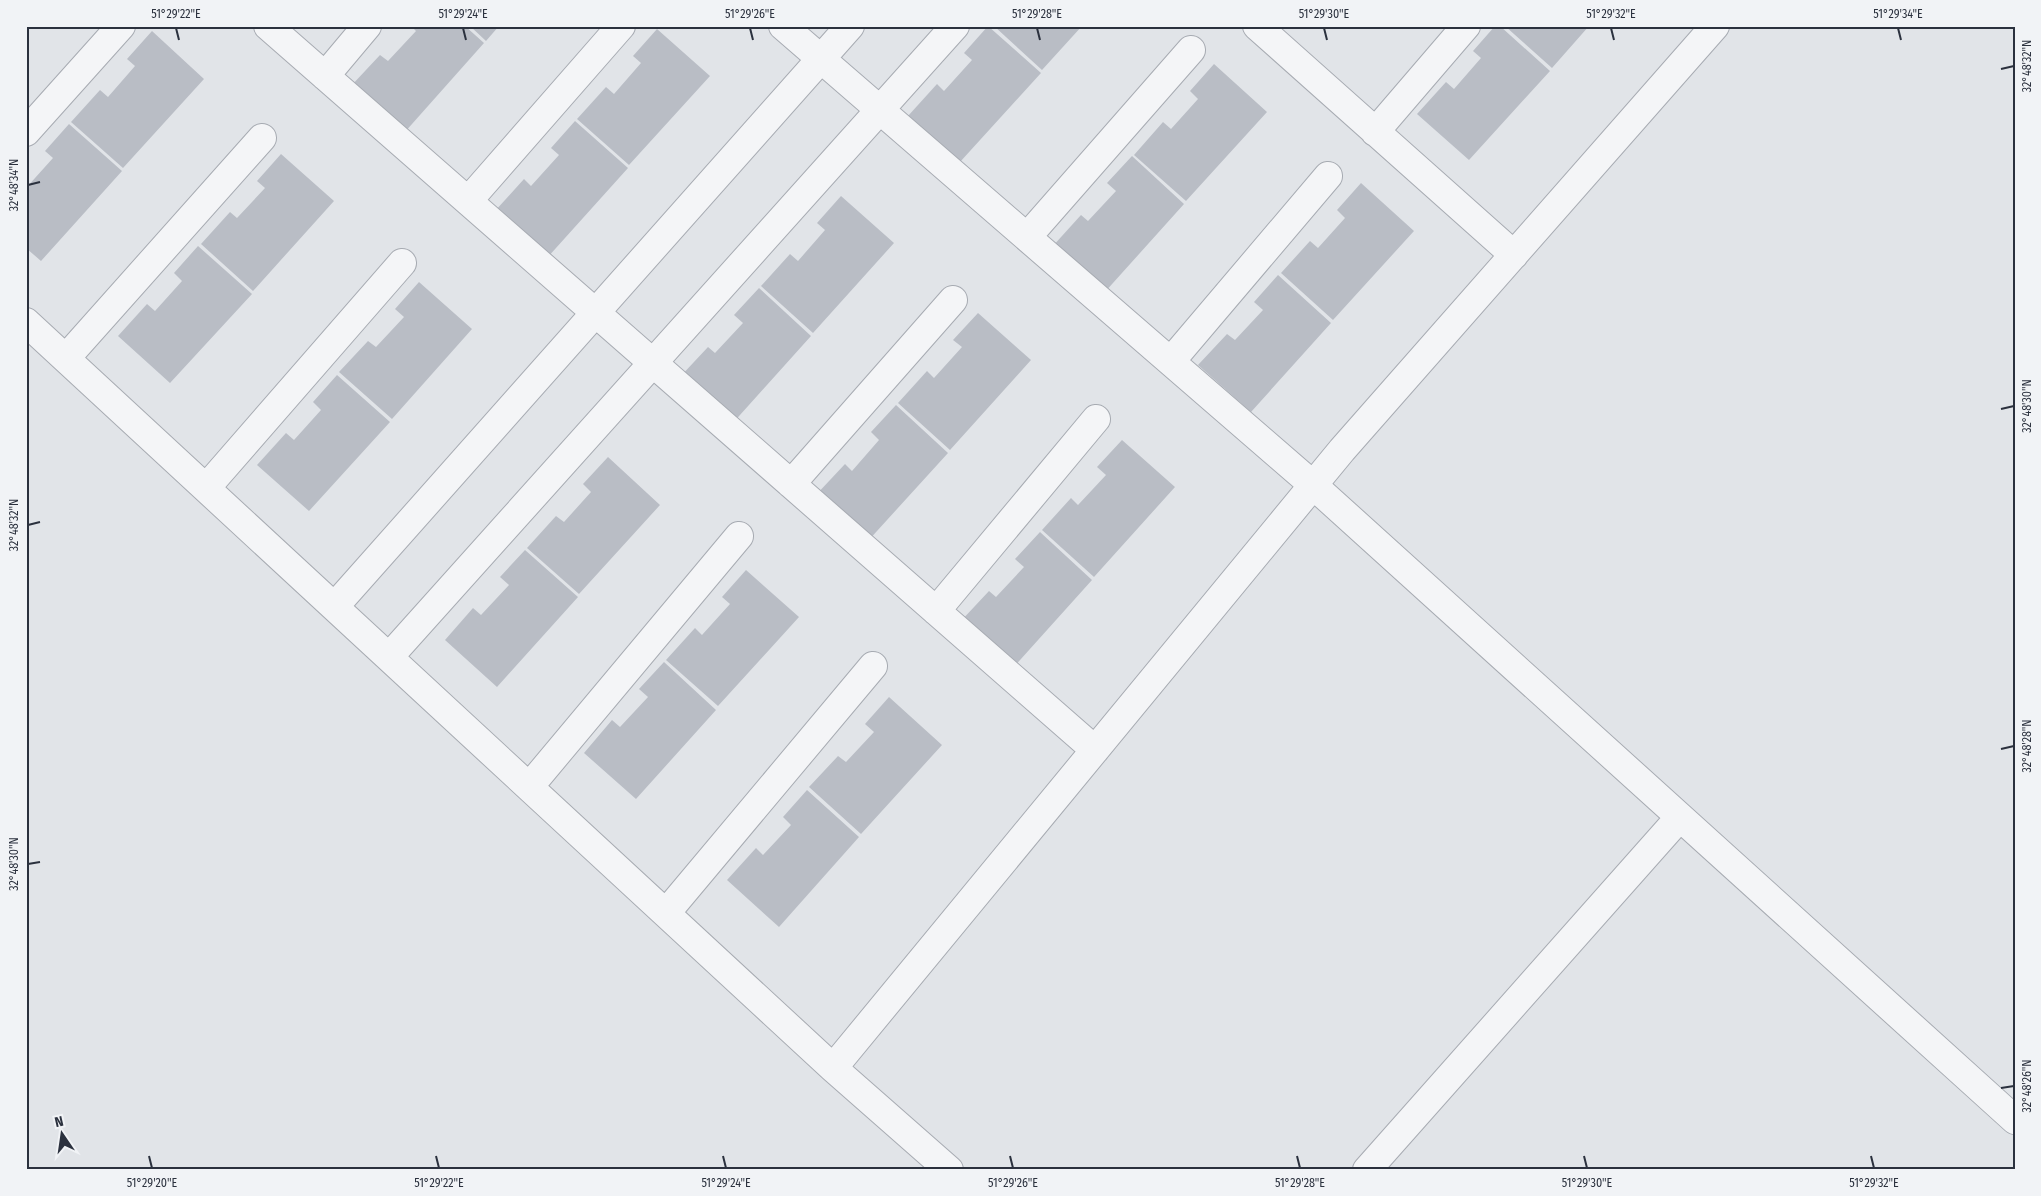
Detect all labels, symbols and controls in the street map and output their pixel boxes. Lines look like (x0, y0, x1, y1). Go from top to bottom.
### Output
text: 51°29'22"E (151, 7, 201, 21)
text: 51°29'24"E (438, 7, 488, 21)
text: 51°29'26"E (725, 7, 775, 21)
text: 51°29'28"E (1012, 7, 1062, 21)
text: 51°29'30"E (1299, 7, 1350, 21)
text: 51°29'32"E (1586, 7, 1636, 21)
text: 51°29'34"E (1873, 7, 1923, 21)
text: 32°48'32"N (2020, 40, 2034, 92)
text: 32°48'34"N (7, 159, 21, 211)
text: 32°48'30"N (2020, 379, 2034, 433)
text: 32°48'32"N (7, 499, 21, 551)
text: 32°48'28"N (2020, 719, 2034, 773)
text: 32°48'30"N (7, 837, 21, 891)
text: 32°48'26"N (2020, 1059, 2034, 1113)
north arrow (38, 1108, 88, 1158)
text: N (53, 1113, 65, 1131)
text: 51°29'20"E (127, 1176, 178, 1190)
text: 51°29'22"E (414, 1176, 464, 1190)
text: 51°29'24"E (701, 1176, 751, 1190)
text: 51°29'26"E (988, 1176, 1038, 1190)
text: 51°29'28"E (1275, 1176, 1325, 1190)
text: 51°29'30"E (1562, 1176, 1613, 1190)
text: 51°29'32"E (1849, 1176, 1899, 1190)

